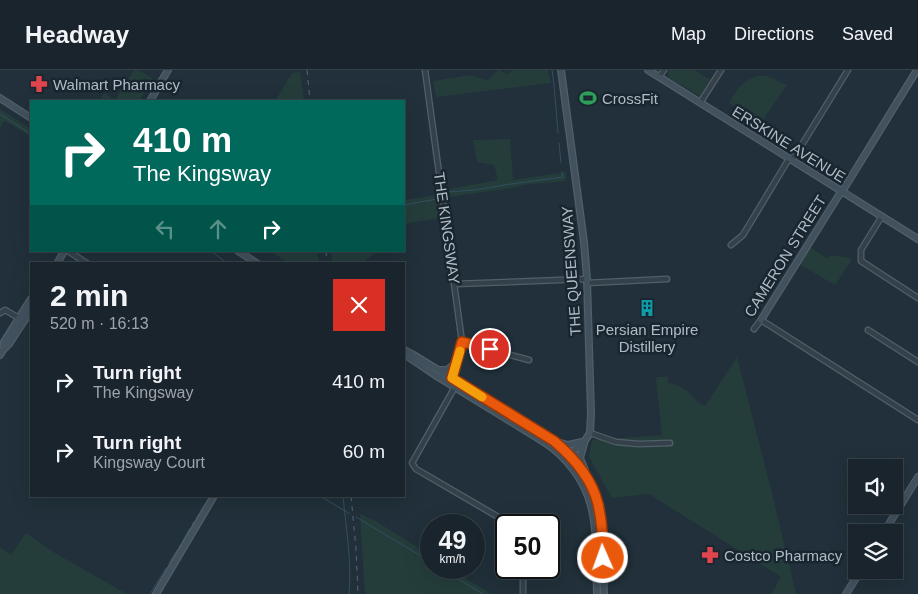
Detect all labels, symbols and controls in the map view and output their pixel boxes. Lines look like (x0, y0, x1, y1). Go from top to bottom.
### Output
text: Headway (25, 21, 129, 48)
text: Map (671, 24, 706, 44)
text: Directions (734, 24, 814, 44)
text: Saved (842, 24, 893, 44)
pharmacy icon: Walmart Pharmacy (29, 74, 49, 94)
place label: Walmart Pharmacy (53, 76, 180, 93)
sports icon: CrossFit (578, 88, 598, 108)
place label: CrossFit (602, 90, 659, 107)
street label: ERSKINE AVENUE (729, 102, 849, 186)
icon: right (50, 120, 115, 185)
text: 410 m (133, 120, 232, 159)
text: The Kingsway (133, 161, 271, 186)
street label: THE KINGSWAY (431, 171, 463, 285)
street label: CAMERON STREET (741, 192, 829, 320)
street label: THE QUEENSWAY (558, 206, 584, 336)
icon: left (151, 215, 179, 243)
icon: ahead (204, 215, 232, 243)
icon: right (257, 215, 285, 243)
text: 2 min (50, 279, 128, 312)
button: close (333, 279, 385, 331)
building icon: Persian Empire Distillery (637, 298, 657, 318)
text: 520 m · 16:13 (50, 315, 149, 332)
place label: Persian Empire Distillery (596, 321, 698, 355)
pin (469, 328, 511, 370)
icon: arrive (476, 335, 504, 363)
text: Turn right (93, 362, 181, 383)
icon: right (50, 368, 78, 396)
text: 410 m (332, 371, 385, 392)
text: The Kingsway (93, 384, 194, 401)
text: Turn right (93, 432, 181, 453)
icon: right (50, 438, 78, 466)
text: 60 m (343, 441, 385, 462)
text: Kingsway Court (93, 454, 205, 471)
map controls (848, 459, 903, 579)
button: sound (848, 459, 903, 514)
speed limit sign: 50 (495, 514, 560, 579)
button: layers (848, 524, 903, 579)
text: 49 (439, 526, 466, 554)
position arrow (576, 531, 628, 583)
pharmacy icon: Costco Pharmacy (700, 545, 720, 565)
place label: Costco Pharmacy (724, 547, 843, 564)
text: km/h (439, 552, 466, 566)

